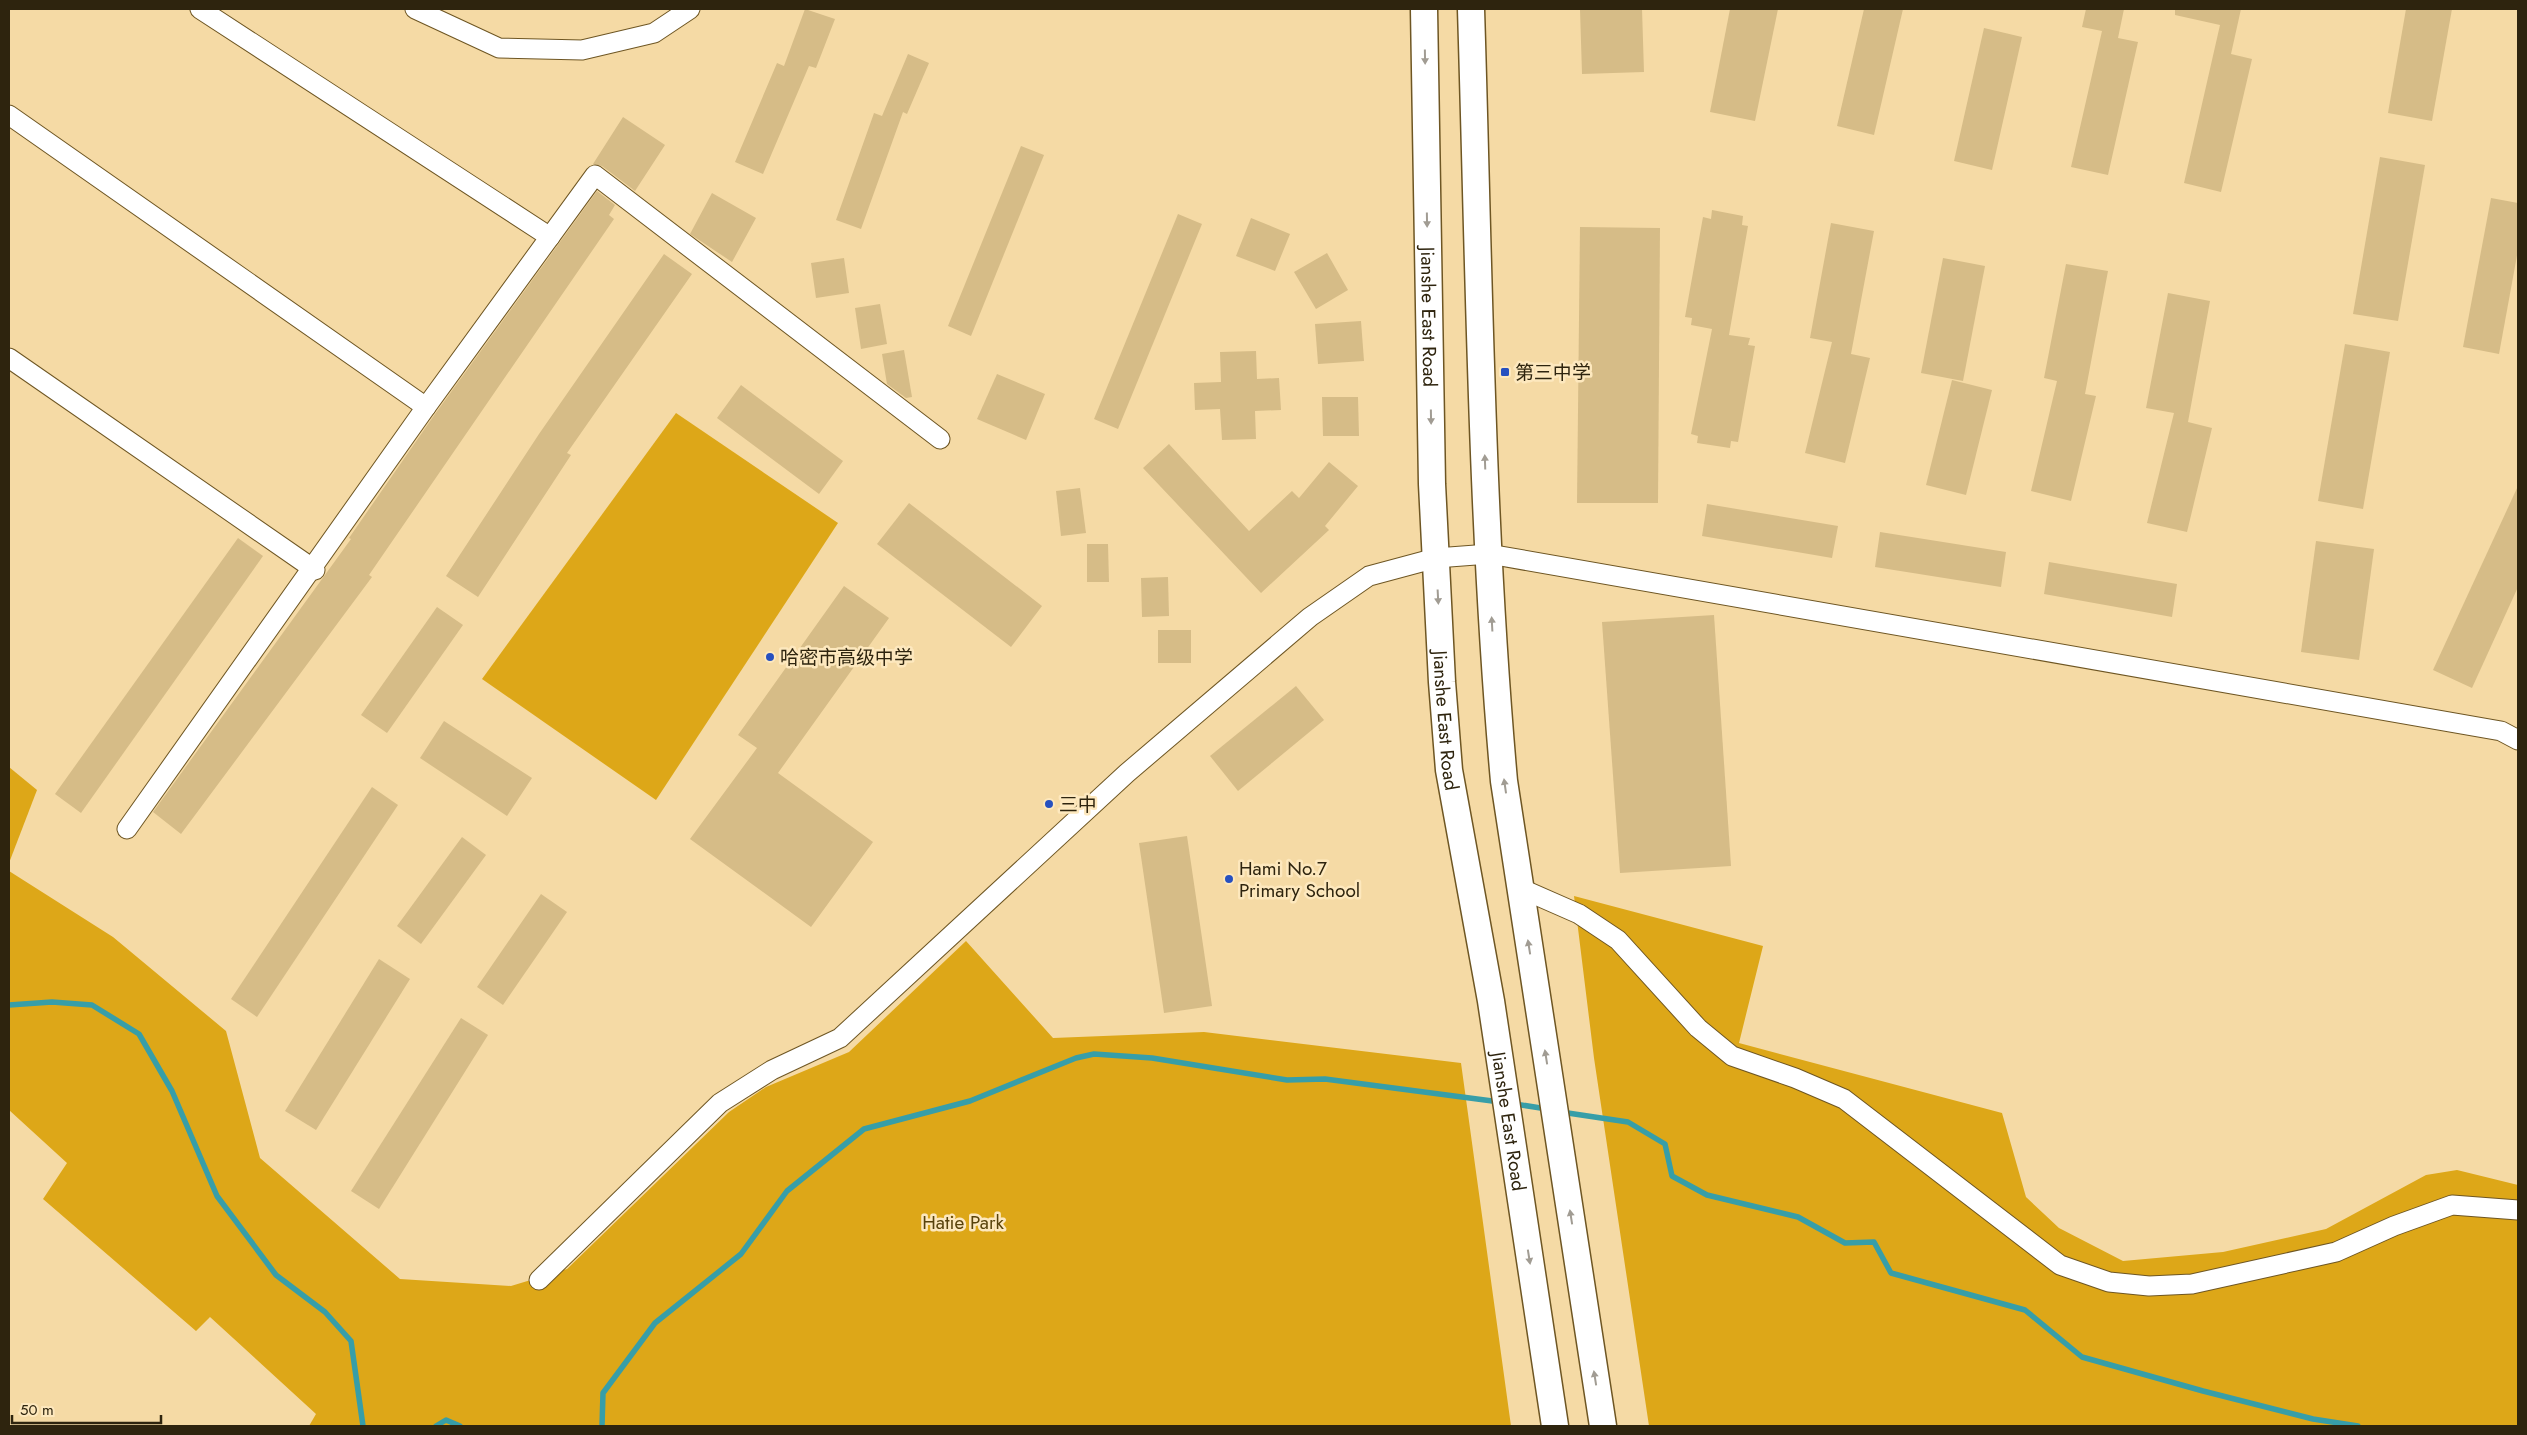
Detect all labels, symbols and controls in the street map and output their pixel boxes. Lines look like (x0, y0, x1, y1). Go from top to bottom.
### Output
one-way arrow (1421, 50, 1429, 66)
one-way arrow (1424, 212, 1432, 228)
street label: Jianshe East Road (1414, 244, 1444, 387)
place label: 第三中学 (1515, 359, 1591, 386)
marker: 第三中学 (1499, 366, 1511, 378)
one-way arrow (1427, 410, 1435, 426)
one-way arrow (1481, 454, 1489, 470)
one-way arrow (1434, 590, 1442, 606)
one-way arrow (1488, 616, 1496, 632)
place label: 哈密市高级中学 (780, 644, 913, 671)
street label: Jianshe East Road (1427, 647, 1466, 793)
marker: 哈密市高级中学 (764, 651, 776, 663)
one-way arrow (1501, 778, 1509, 794)
place label: 三中 (1059, 791, 1097, 818)
marker: 三中 (1043, 798, 1055, 810)
place label: Hami No.7 Primary School (1239, 855, 1360, 904)
marker: Hami No.7 Primary School (1223, 873, 1235, 885)
one-way arrow (1525, 939, 1533, 955)
street label: Jianshe East Road (1485, 1047, 1533, 1193)
one-way arrow (1542, 1048, 1550, 1064)
park label: Hatie Park (922, 1209, 1004, 1236)
one-way arrow (1566, 1209, 1574, 1225)
one-way arrow (1526, 1250, 1534, 1266)
one-way arrow (1591, 1370, 1599, 1386)
scale bar (12, 1392, 161, 1424)
text: 50 m (20, 1399, 54, 1421)

